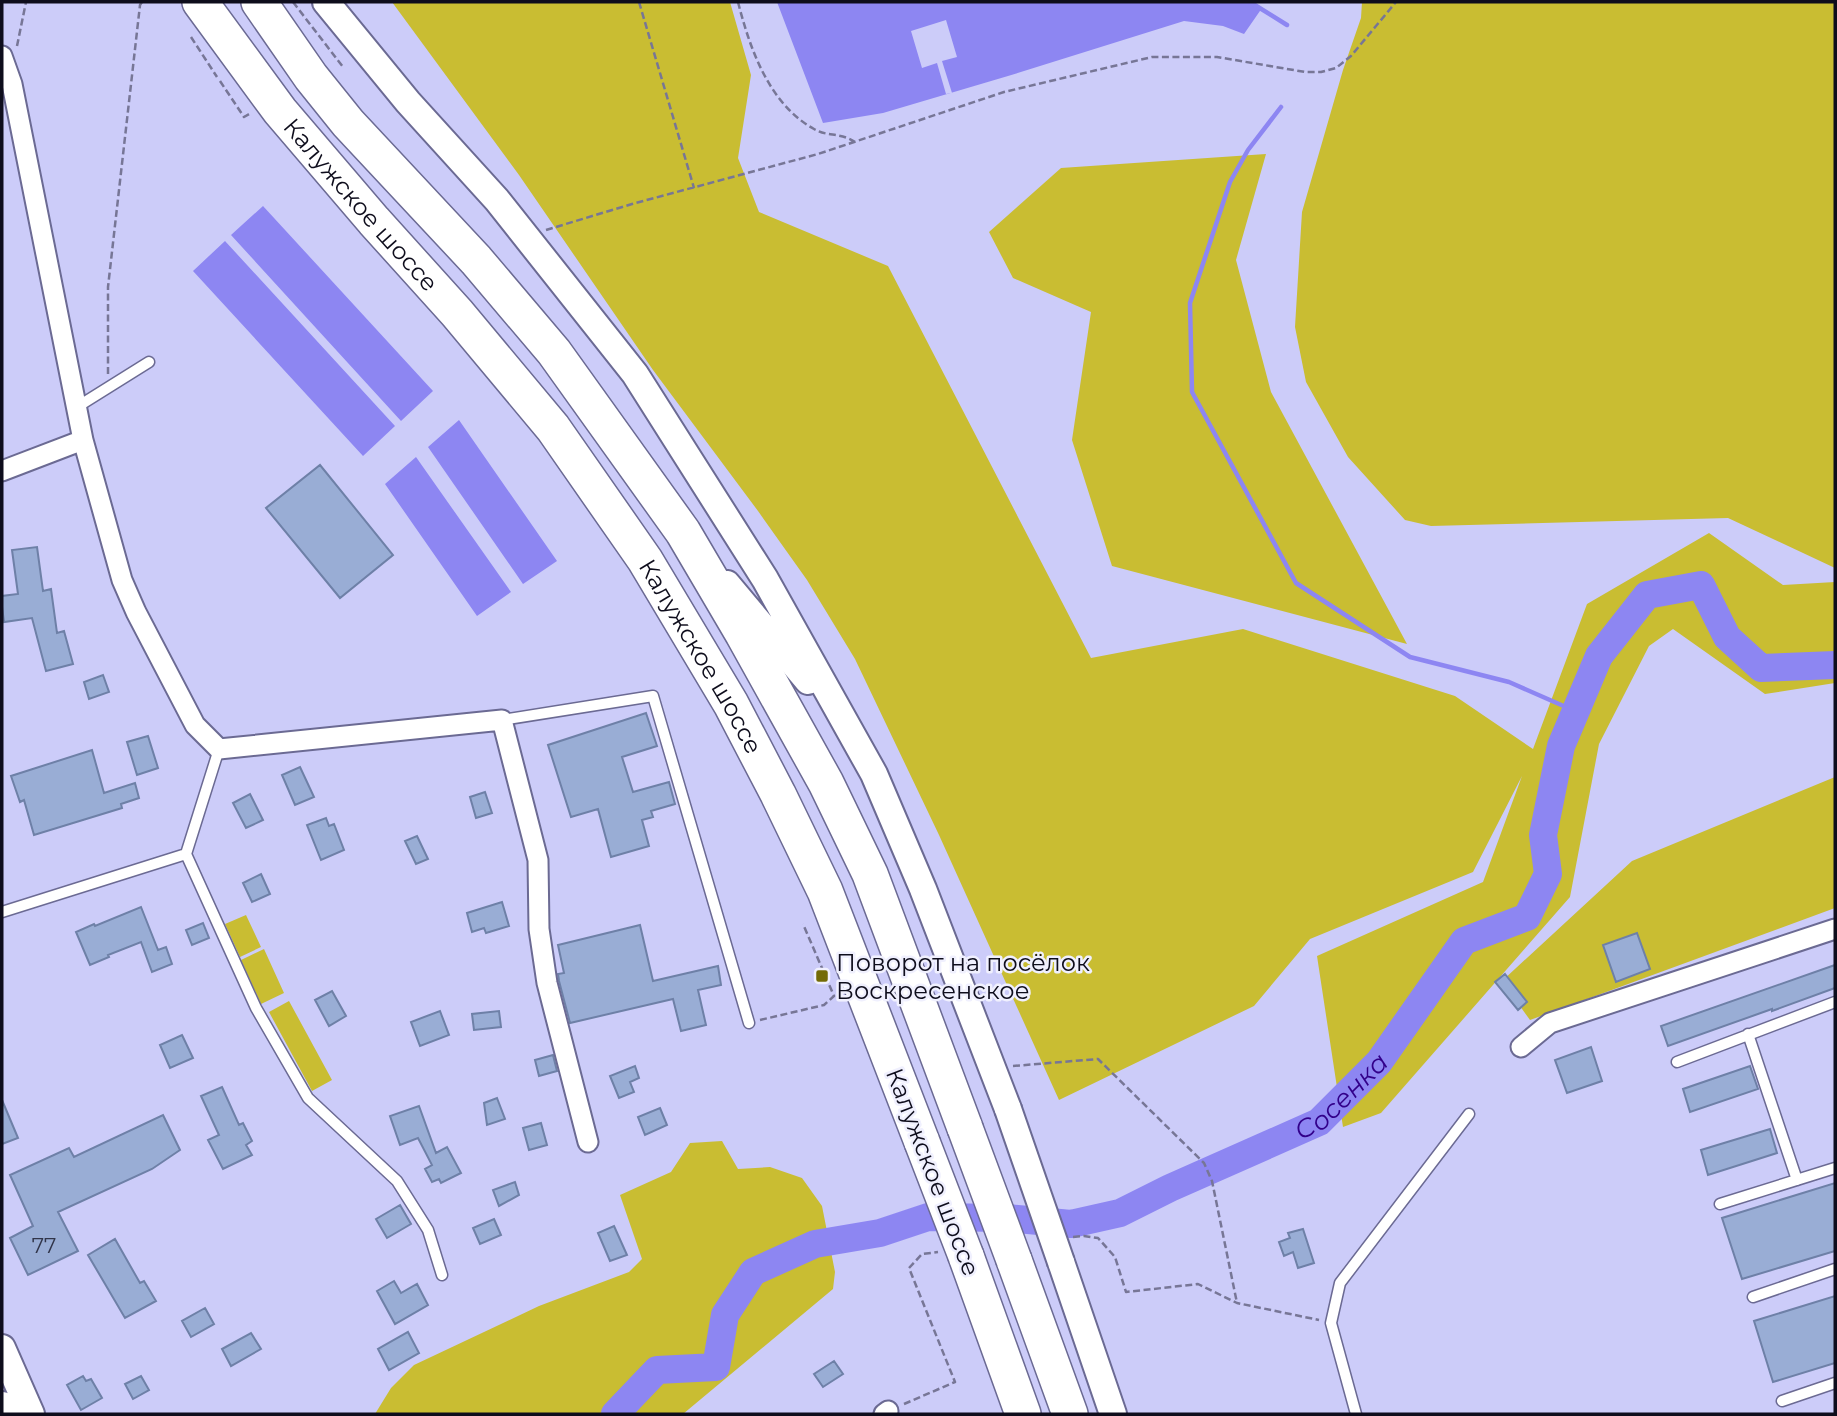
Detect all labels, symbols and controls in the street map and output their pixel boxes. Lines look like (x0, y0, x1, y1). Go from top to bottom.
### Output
street label: Калужское шоссе (278, 112, 445, 297)
street label: Калужское шоссе (633, 554, 769, 759)
place label: Поворот на посёлок Воскресенское (836, 948, 1090, 1005)
marker: Поворот на посёлок Воскресенское (814, 968, 830, 984)
water label: Сосенка (1290, 1046, 1395, 1147)
street label: Калужское шоссе (880, 1064, 986, 1280)
house number: 77 (32, 1233, 56, 1258)

